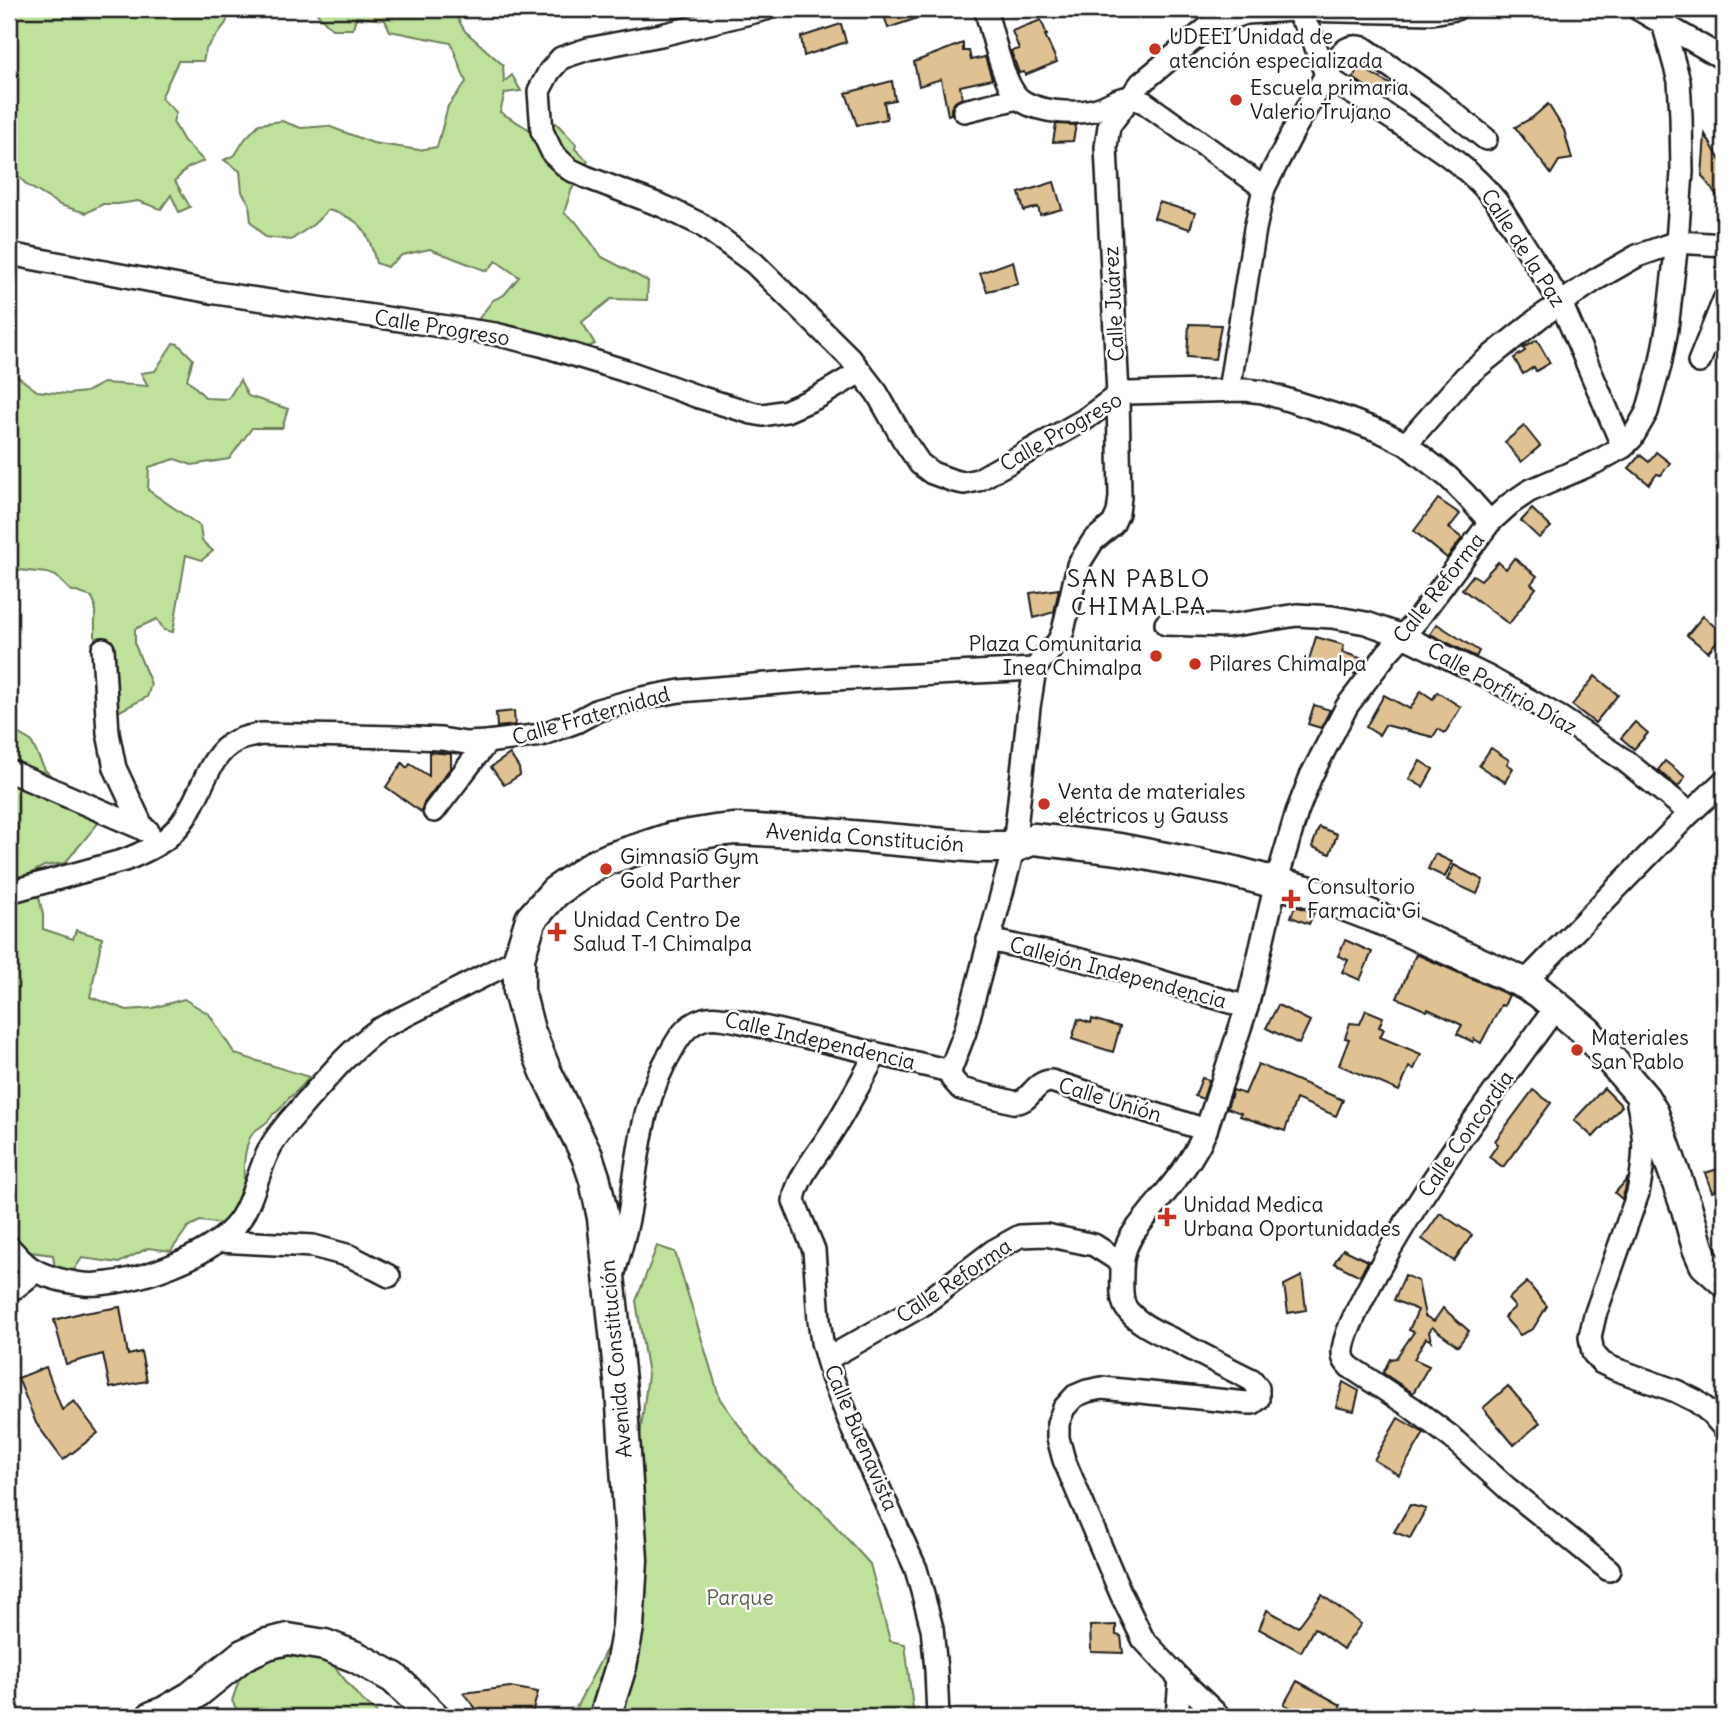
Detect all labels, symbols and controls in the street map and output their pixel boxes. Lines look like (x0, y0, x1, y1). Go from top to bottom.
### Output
place label: UDEEI Unidad de atención especializada (1169, 23, 1383, 74)
marker: UDEEI Unidad de atención especializada (1147, 41, 1163, 57)
place label: Escuela primaria Valerio Trujano (1250, 74, 1409, 125)
marker: Escuela primaria Valerio Trujano (1228, 92, 1244, 108)
street label: Calle de la Paz (1475, 183, 1572, 312)
street label: Calle Juárez (1097, 246, 1130, 362)
street label: Calle Progreso (373, 303, 512, 352)
street label: Calle Progreso (995, 386, 1127, 477)
street label: Calle Reforma (1387, 527, 1490, 648)
district label: SAN PABLO CHIMALPA (1067, 563, 1211, 621)
place label: Plaza Comunitaria Inea Chimalpa (969, 630, 1142, 681)
street label: Calle Porfirio Díaz (1423, 636, 1582, 741)
marker: Plaza Comunitaria Inea Chimalpa (1148, 648, 1164, 664)
place label: Pilares Chimalpa (1209, 650, 1367, 677)
marker: Pilares Chimalpa (1187, 656, 1203, 672)
street label: Calle Fraternidad (509, 680, 673, 751)
place label: Venta de materiales eléctricos y Gauss (1058, 778, 1246, 829)
marker: Venta de materiales eléctricos y Gauss (1036, 796, 1052, 812)
street label: Avenida Constitución (765, 817, 965, 858)
place label: Gimnasio Gym Gold Parther (620, 843, 759, 894)
marker: Gimnasio Gym Gold Parther (598, 861, 614, 877)
place label: Consultorio Farmacia Gi (1307, 873, 1421, 924)
marker: Consultorio Farmacia Gi (1281, 889, 1301, 909)
place label: Unidad Centro De Salud T-1 Chimalpa (573, 906, 752, 957)
marker: Unidad Centro De Salud T-1 Chimalpa (547, 922, 567, 942)
street label: Callejón Independencia (1007, 931, 1229, 1014)
street label: Calle Independencia (722, 1005, 918, 1076)
place label: Materiales San Pablo (1591, 1024, 1689, 1075)
marker: Materiales San Pablo (1569, 1042, 1585, 1058)
street label: Calle Concordia (1412, 1065, 1519, 1202)
street label: Calle Unión (1055, 1071, 1165, 1128)
place label: Unidad Medica Urbana Oportunidades (1183, 1191, 1401, 1242)
marker: Unidad Medica Urbana Oportunidades (1157, 1207, 1177, 1227)
street label: Calle Reforma (891, 1232, 1016, 1329)
street label: Avenida Constitución (593, 1259, 638, 1459)
street label: Calle Buenavista (819, 1361, 904, 1515)
park label: Parque (706, 1584, 774, 1611)

